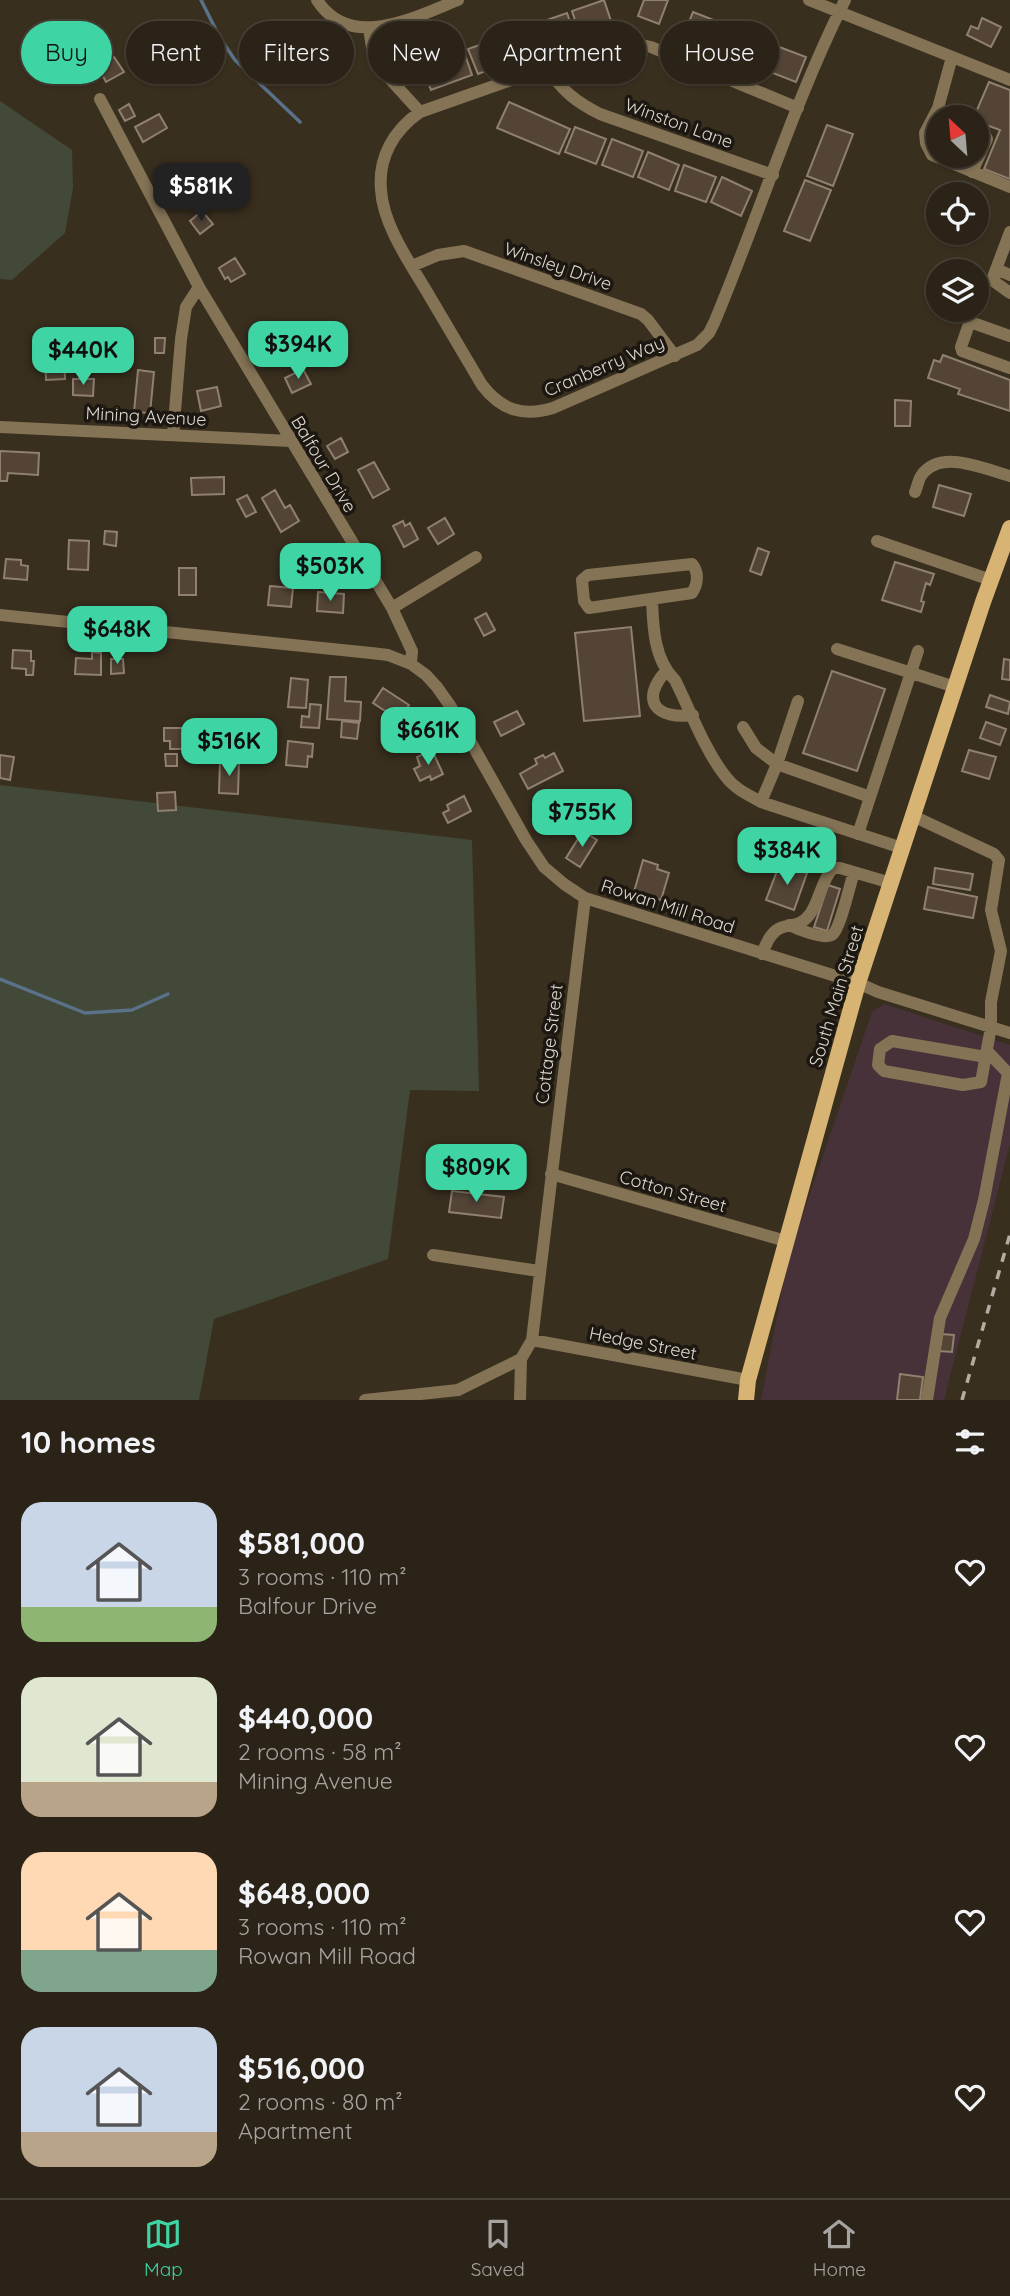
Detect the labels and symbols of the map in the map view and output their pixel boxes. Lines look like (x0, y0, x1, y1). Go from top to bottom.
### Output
street label: Winston Lane (622, 93, 736, 153)
north arrow (926, 105, 989, 168)
pin: $581K (152, 164, 250, 223)
street label: Winsley Drive (501, 237, 615, 295)
pin: $394K (249, 322, 347, 381)
pin: $440K (34, 328, 132, 387)
street label: Cranberry Way (540, 330, 668, 402)
street label: Mining Avenue (85, 401, 207, 431)
street label: Balfour Drive (286, 411, 362, 517)
pin: $503K (281, 544, 379, 603)
pin: $648K (68, 606, 166, 666)
pin: $661K (379, 708, 477, 767)
pin: $516K (180, 718, 278, 778)
pin: $755K (533, 790, 631, 849)
pin: $384K (738, 828, 836, 887)
street label: Rowan Mill Road (598, 874, 738, 938)
street label: South Main Street (804, 923, 868, 1069)
street label: Cottage Street (530, 983, 568, 1105)
pin: $809K (427, 1144, 525, 1204)
street label: Cotton Street (617, 1165, 729, 1217)
street label: Hedge Street (587, 1321, 699, 1365)

